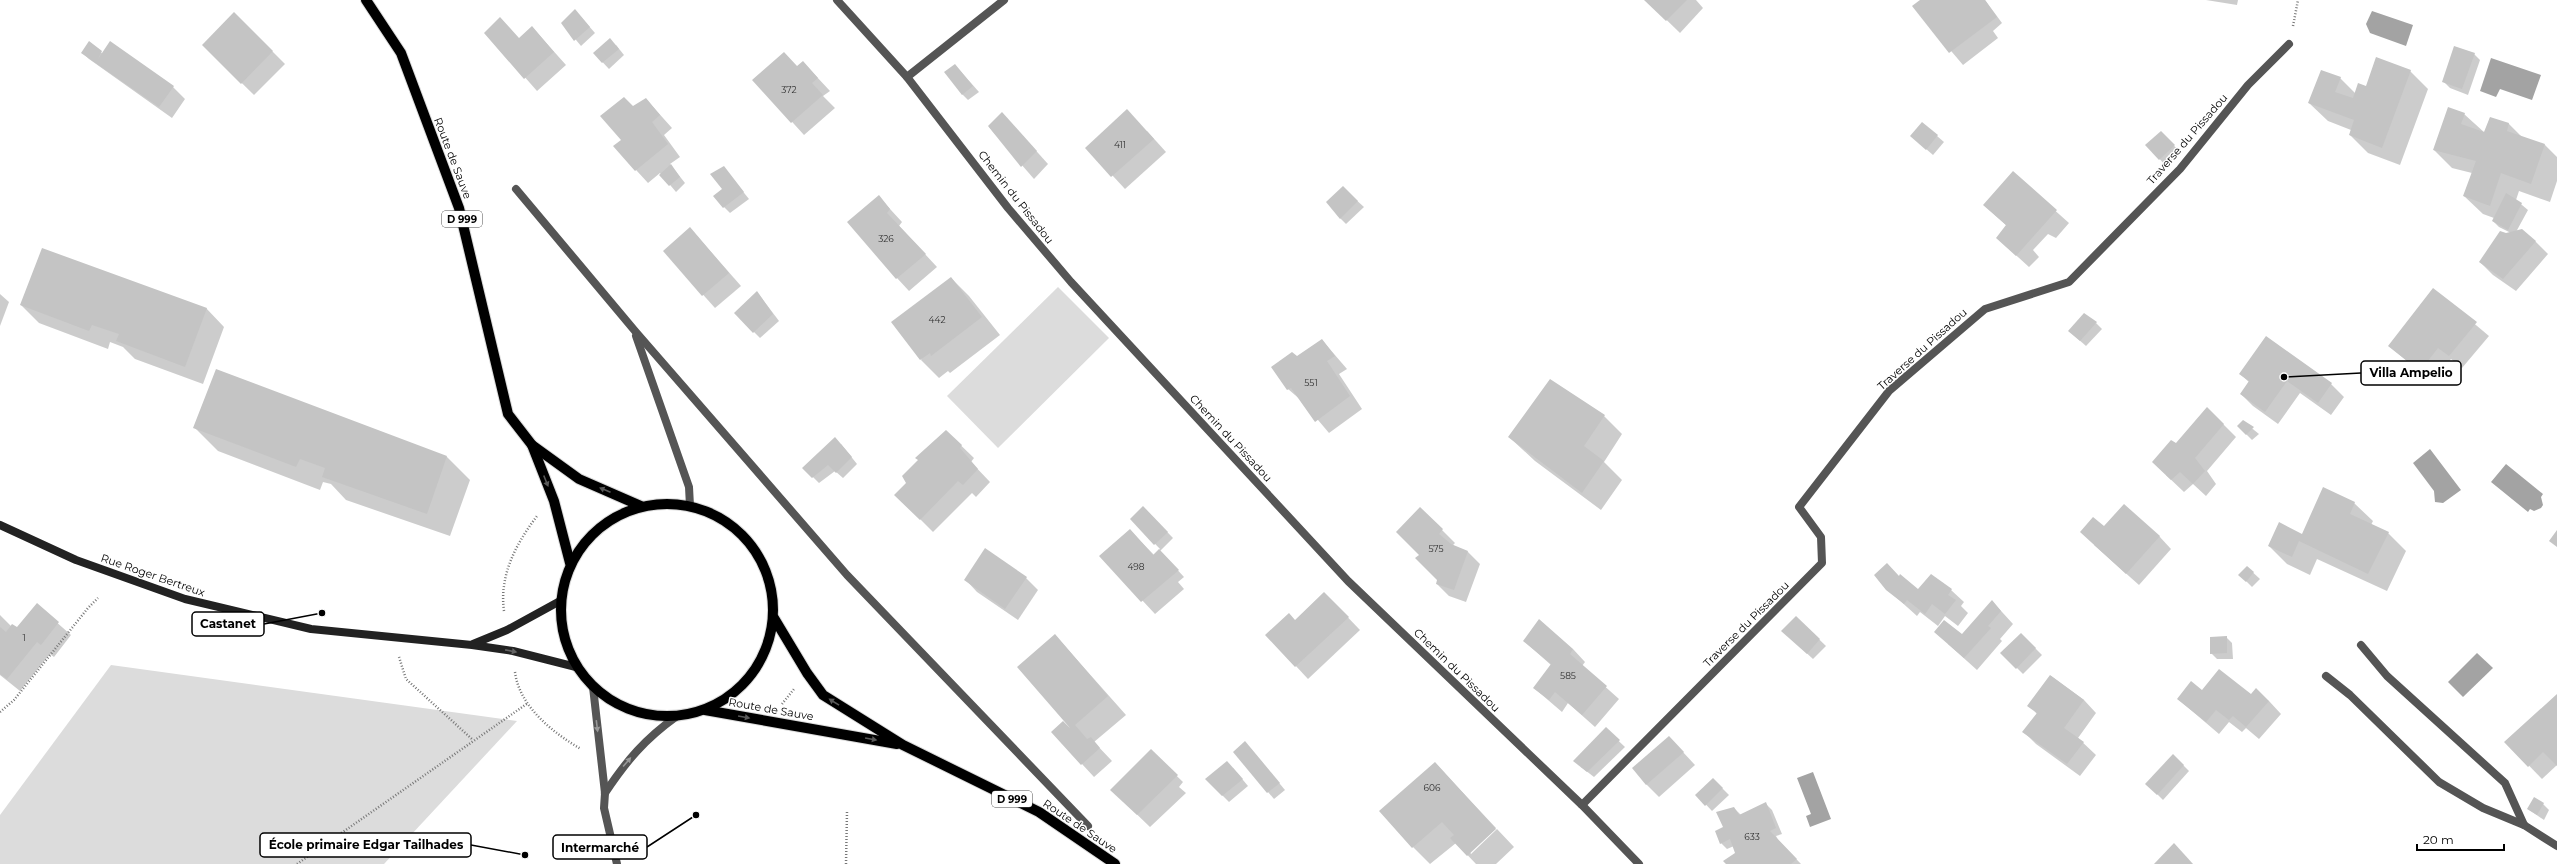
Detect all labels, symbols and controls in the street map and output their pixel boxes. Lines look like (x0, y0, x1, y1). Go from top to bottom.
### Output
house number: 372 (781, 84, 797, 95)
street label: Traverse du Pissadou (2144, 91, 2230, 187)
street label: Route de Sauve (431, 115, 475, 201)
house number: 411 (1114, 139, 1126, 150)
street label: Chemin du Pissadou (975, 148, 1057, 246)
road number: D 999 (442, 211, 482, 227)
house number: 326 (878, 233, 894, 244)
street label: Traverse du Pissadou (1874, 305, 1970, 393)
house number: 442 (929, 314, 946, 325)
callout: Villa Ampelio (2361, 361, 2461, 385)
text: Villa Ampelio (2368, 365, 2453, 380)
house number: 551 (1304, 377, 1318, 388)
street label: Chemin du Pissadou (1187, 391, 1275, 485)
one-way arrow (544, 476, 550, 488)
one-way arrow (600, 487, 611, 493)
house number: 575 (1428, 543, 1444, 554)
street label: Rue Roger Bertreux (99, 551, 207, 599)
house number: 498 (1127, 561, 1145, 572)
street label: Traverse du Pissadou (1700, 578, 1792, 670)
callout: Castanet (192, 612, 264, 636)
text: Castanet (200, 616, 257, 631)
street label: Chemin du Pissadou (1411, 625, 1503, 715)
house number: 1 (22, 632, 26, 643)
one-way arrow (505, 648, 517, 654)
house number: 585 (1560, 670, 1576, 681)
street label: Route de Sauve (727, 695, 815, 723)
one-way arrow (828, 699, 840, 706)
one-way arrow (737, 714, 750, 720)
one-way arrow (594, 720, 600, 732)
one-way arrow (865, 737, 878, 743)
one-way arrow (623, 756, 632, 767)
house number: 606 (1424, 782, 1441, 793)
road number: D 999 (992, 791, 1032, 807)
street label: Route de Sauve (1040, 796, 1120, 856)
scale bar (2417, 826, 2504, 852)
house number: 633 (1744, 831, 1760, 842)
text: 20 m (2423, 832, 2454, 847)
callout: École primaire Edgar Tailhades (260, 833, 471, 857)
callout: Intermarché (553, 835, 647, 859)
text: École primaire Edgar Tailhades (269, 837, 464, 852)
text: Intermarché (561, 840, 639, 855)

